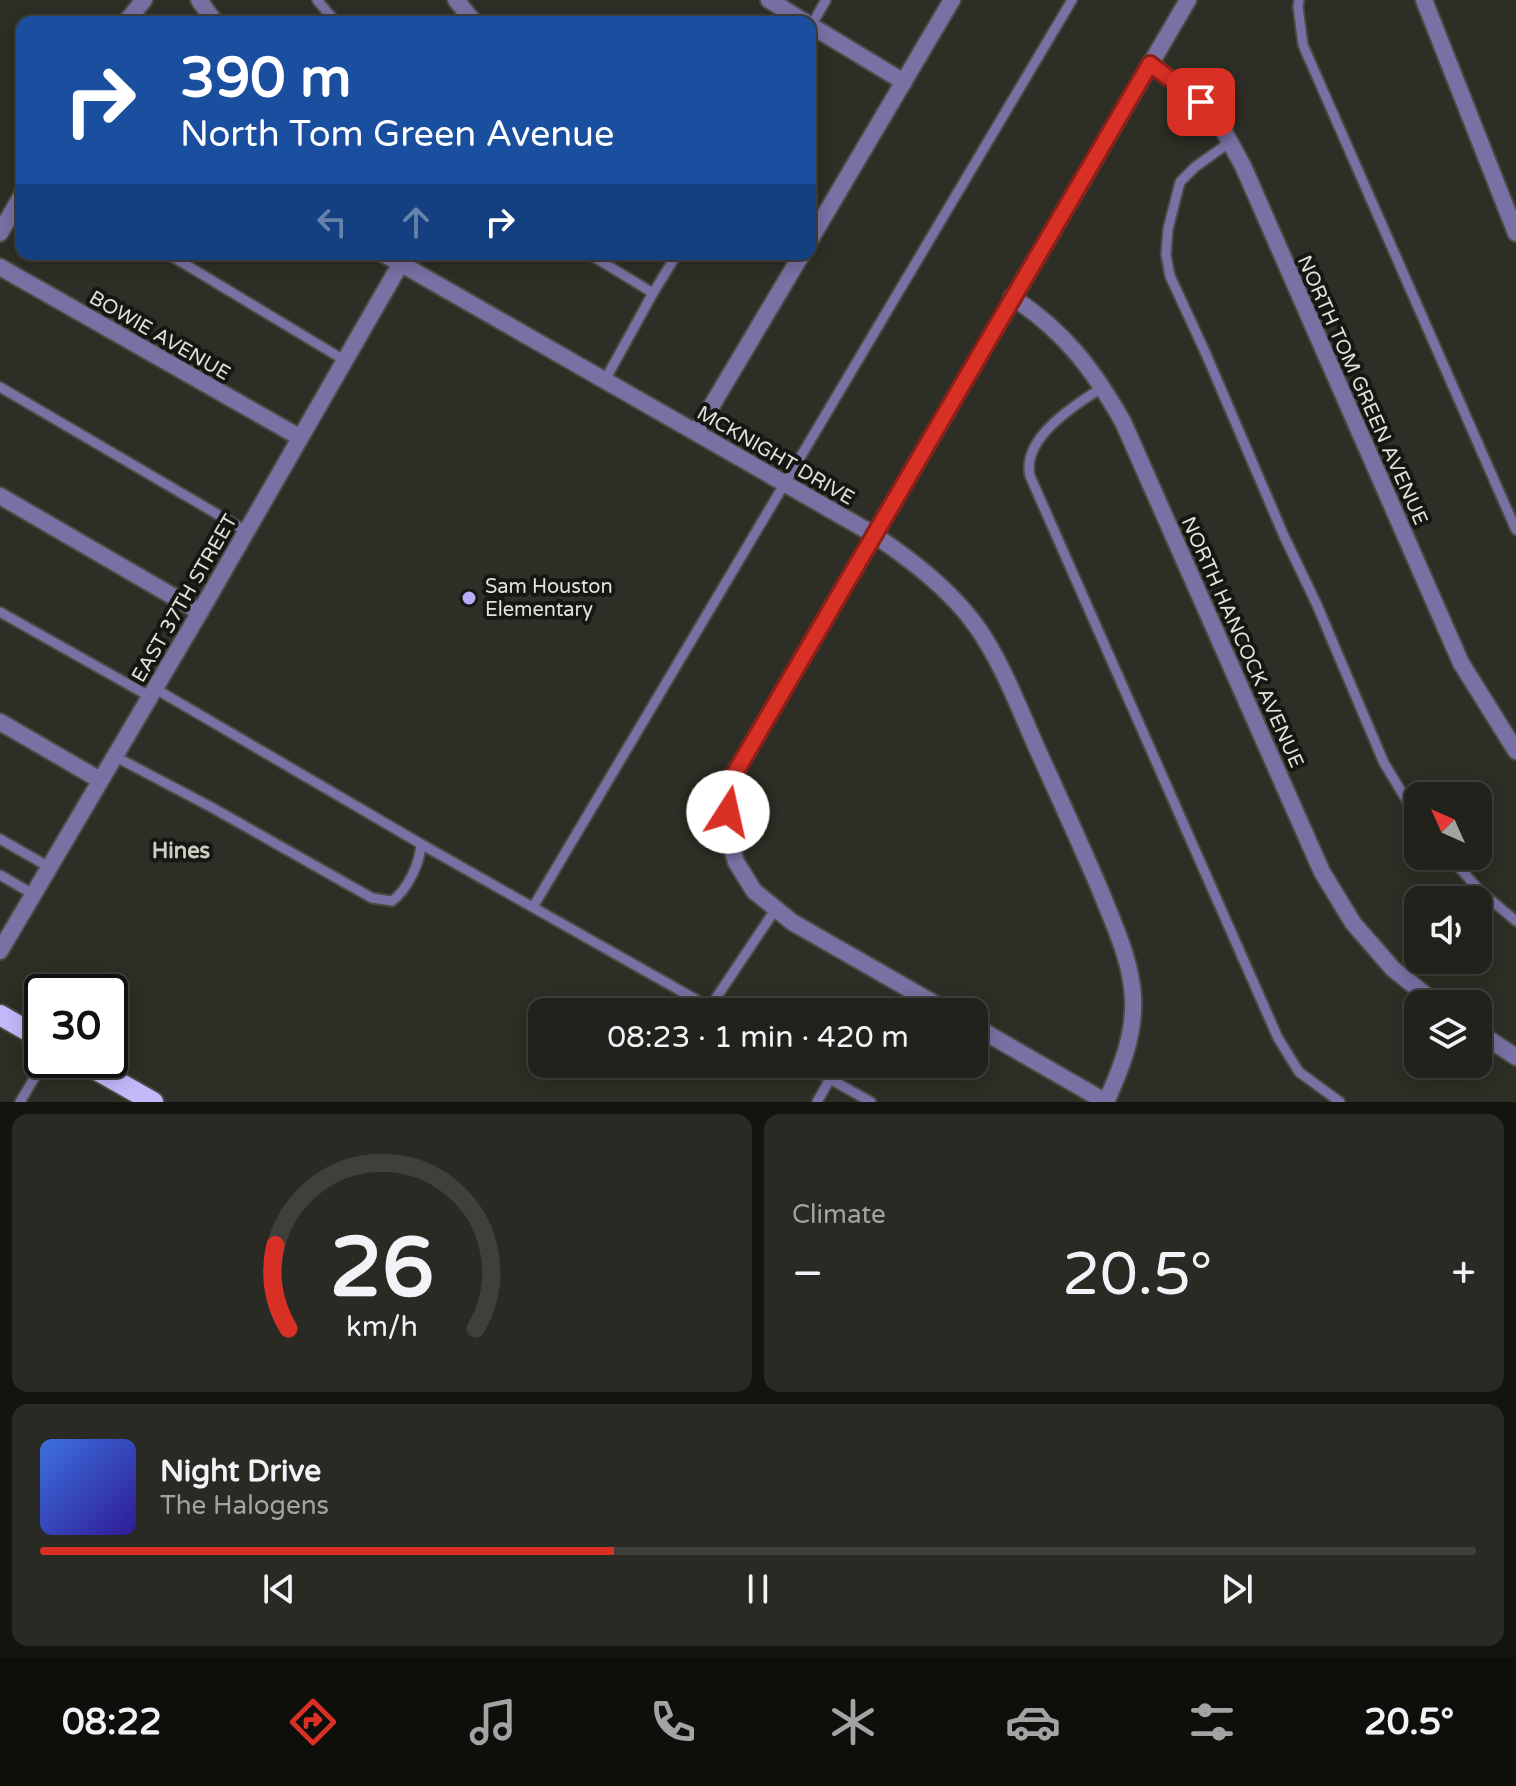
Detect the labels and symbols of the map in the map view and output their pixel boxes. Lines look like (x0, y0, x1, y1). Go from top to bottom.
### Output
pin (1167, 68, 1235, 136)
street label: NORTH TOM GREEN AVENUE (1292, 252, 1432, 529)
street label: BOWIE AVENUE (85, 286, 234, 386)
street label: MCKNIGHT DRIVE (693, 401, 858, 511)
street label: EAST 37TH STREET (127, 510, 243, 687)
street label: NORTH HANCOCK AVENUE (1176, 513, 1308, 772)
place label: Sam Houston Elementary (485, 575, 613, 622)
marker: Sam Houston Elementary (460, 589, 478, 607)
position arrow (686, 770, 770, 854)
north arrow (1404, 782, 1492, 870)
district label: Hines (152, 838, 211, 864)
speed limit sign: 30 (24, 974, 128, 1078)

